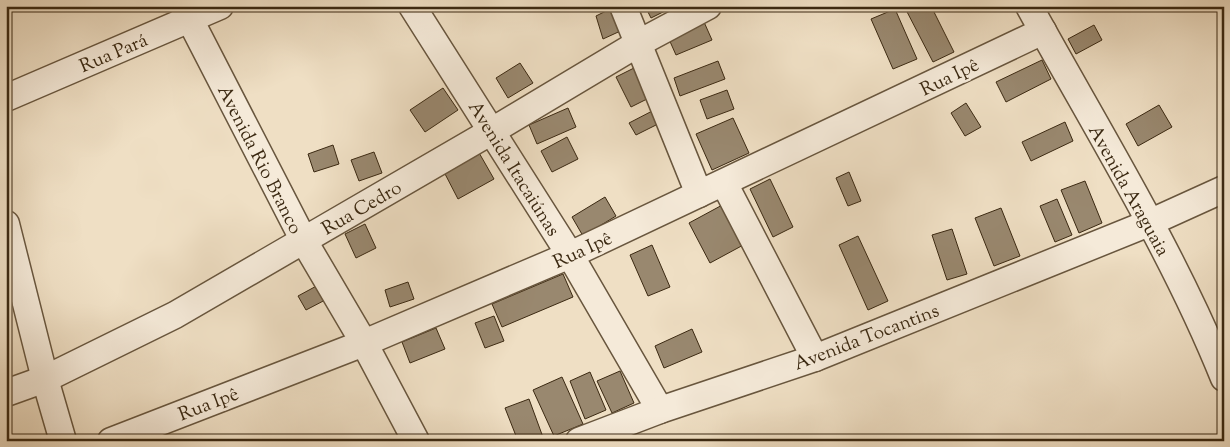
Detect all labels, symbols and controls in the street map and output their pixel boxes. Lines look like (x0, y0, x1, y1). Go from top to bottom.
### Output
street label: Rua Pará (76, 28, 152, 81)
street label: Rua Ipê (916, 52, 984, 104)
street label: Avenida Rio Branco (210, 81, 308, 239)
street label: Avenida Itacaiúnas (460, 96, 565, 242)
street label: Avenida Araguaia (1080, 121, 1175, 262)
street label: Rua Cedro (317, 175, 407, 243)
street label: Rua Ipê (549, 226, 617, 277)
street label: Avenida Tocantins (790, 298, 944, 378)
street label: Rua Ipê (175, 381, 243, 429)

